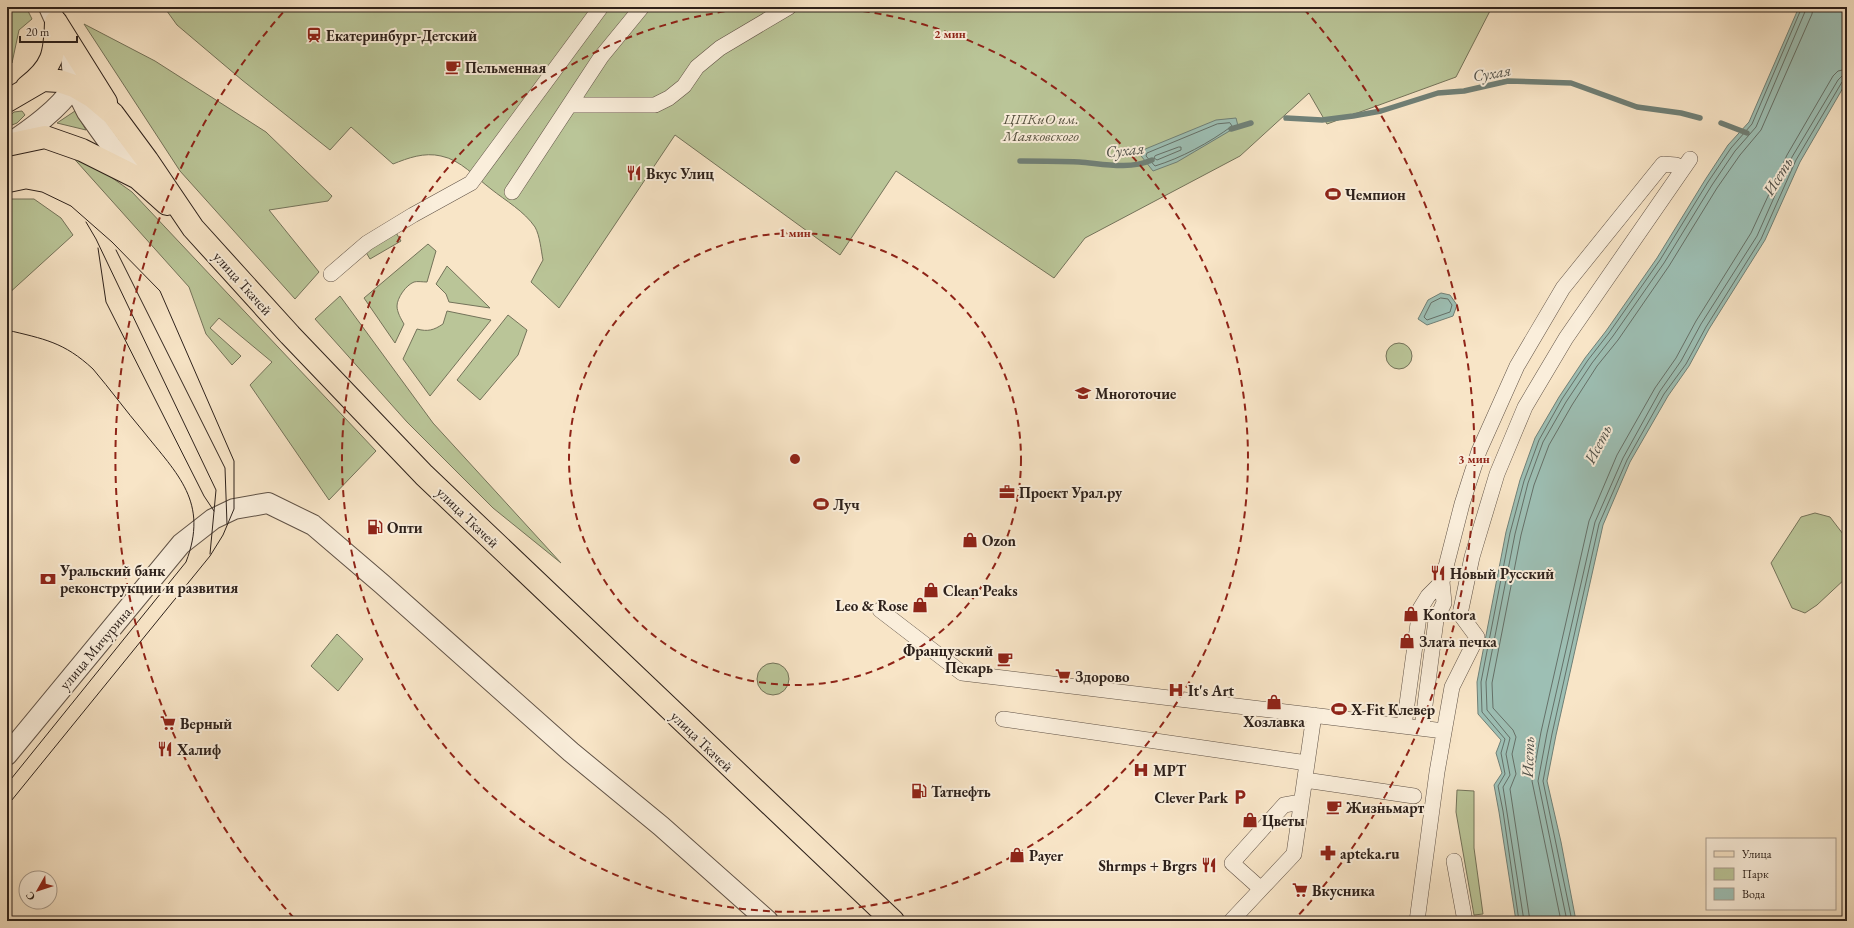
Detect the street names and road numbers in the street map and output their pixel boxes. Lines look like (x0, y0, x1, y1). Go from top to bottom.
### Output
street label: улица Ткачей (209, 247, 277, 319)
street label: улица Ткачей (433, 482, 503, 552)
street label: улица Мичурина (55, 603, 135, 693)
street label: улица Ткачей (667, 706, 737, 776)

